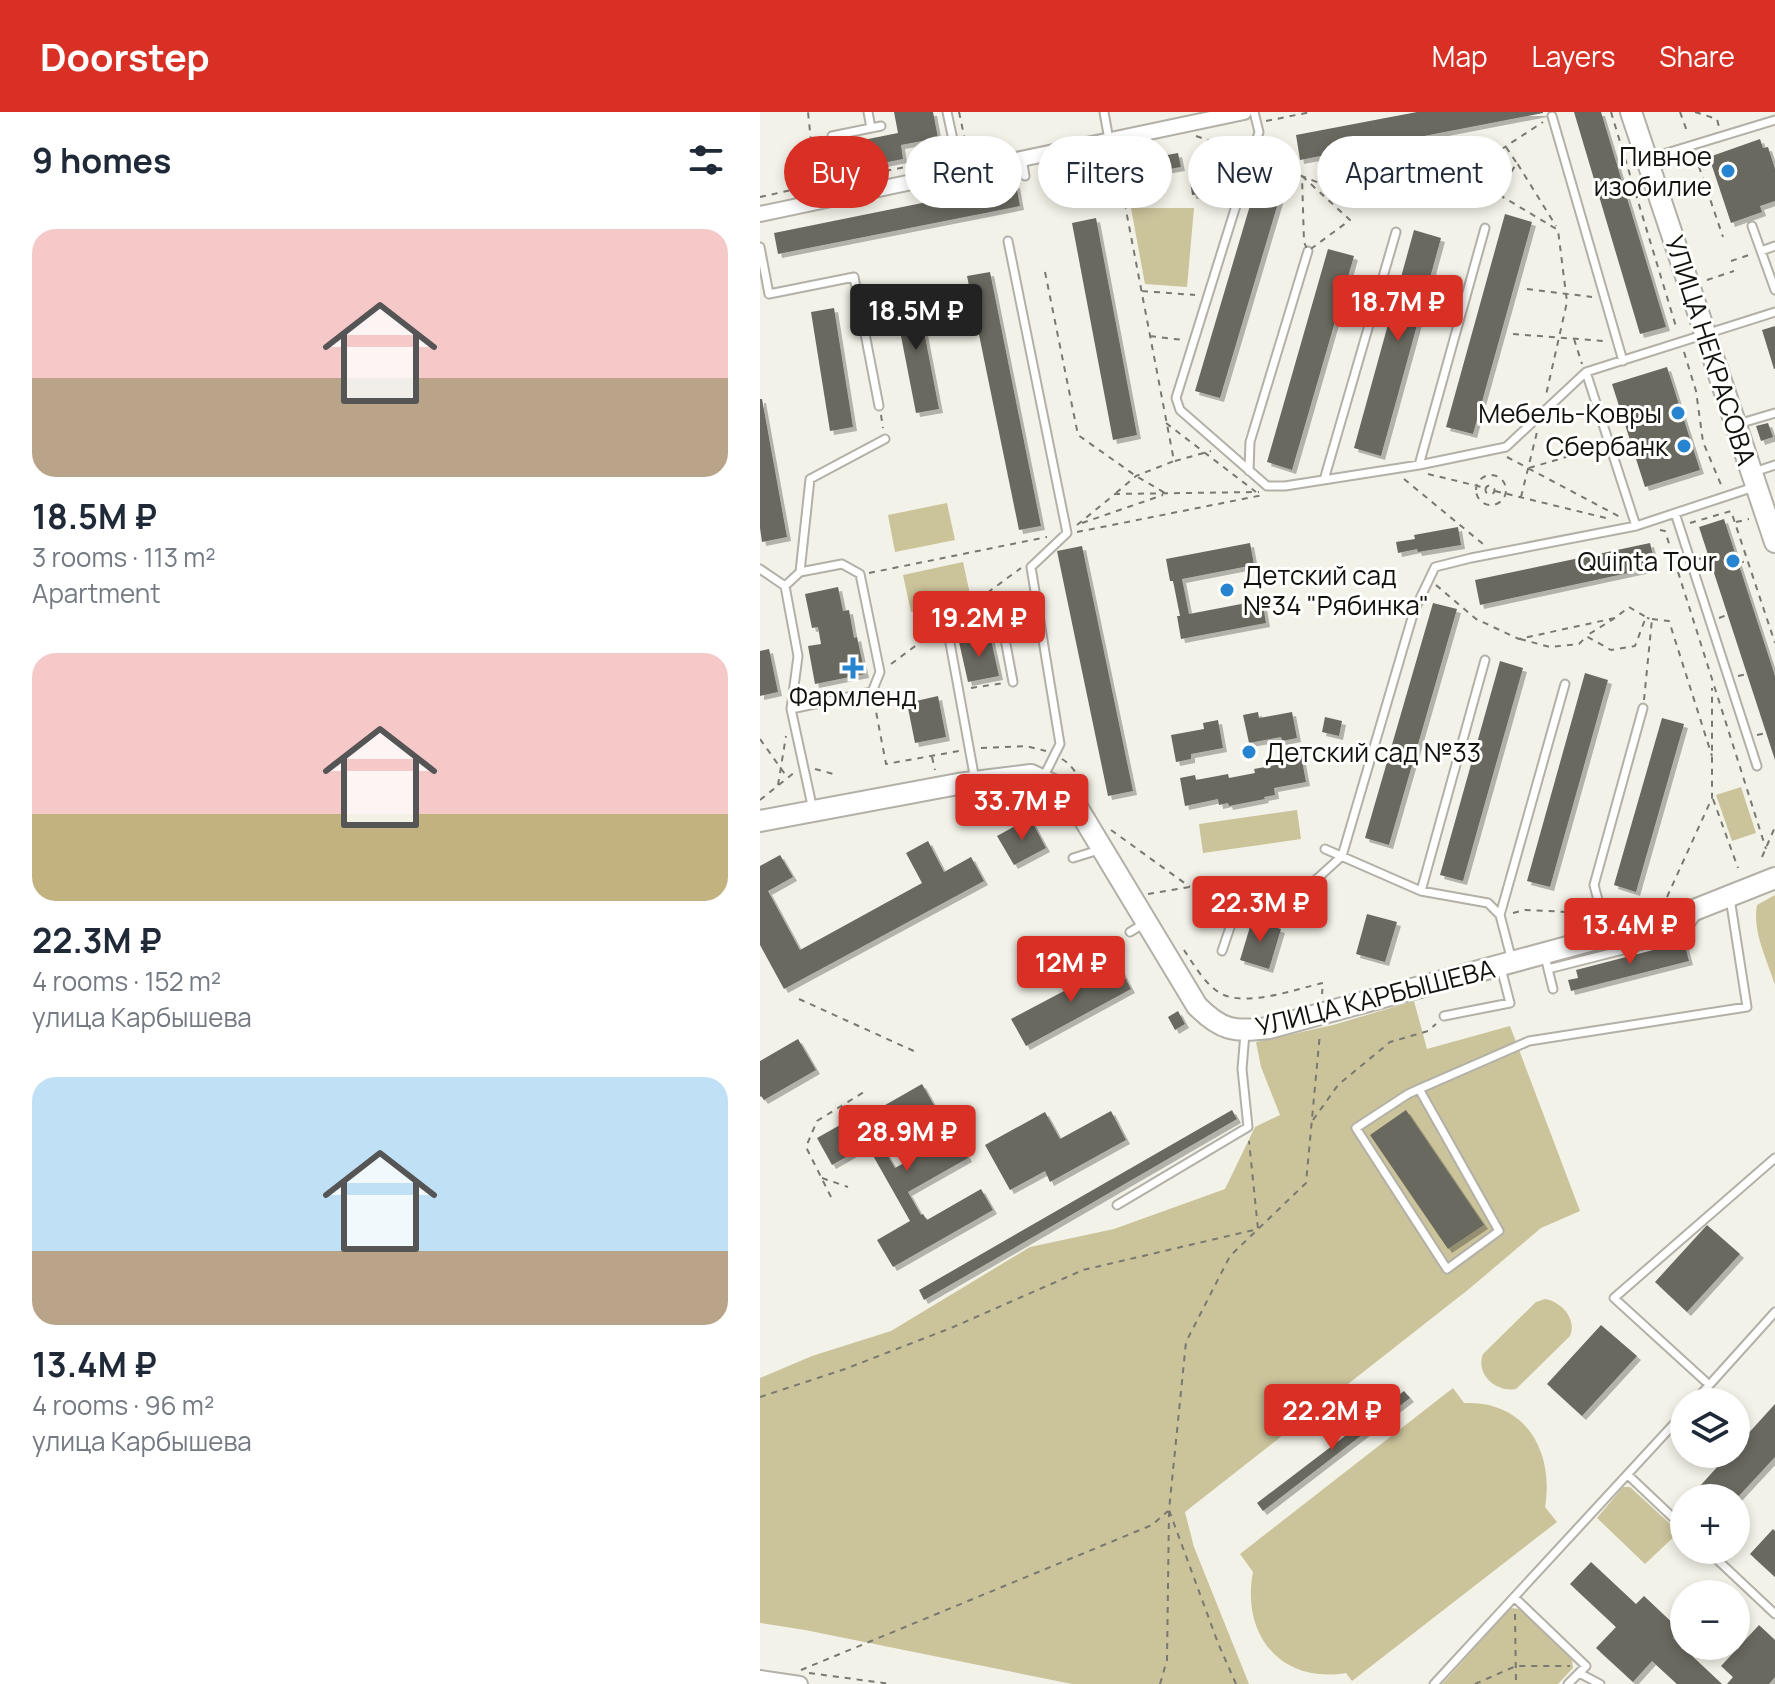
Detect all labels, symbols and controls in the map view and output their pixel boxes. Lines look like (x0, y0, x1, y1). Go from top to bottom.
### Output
text: Doorstep (40, 30, 210, 82)
text: Map (1432, 37, 1488, 75)
text: Layers (1532, 37, 1615, 75)
text: Share (1659, 37, 1735, 75)
chip: Buy (784, 136, 889, 208)
chip: Rent (905, 136, 1022, 208)
chip: Filters (1038, 136, 1172, 208)
chip: New (1188, 136, 1301, 208)
chip: Apartment (1317, 136, 1512, 208)
text: 9 homes (32, 137, 171, 183)
icon: filters (684, 138, 728, 182)
place label: Пивное изобилие (1594, 138, 1712, 204)
marker: Пивное изобилие (1719, 162, 1737, 180)
street label: УЛИЦА НЕКРАСОВА (1657, 230, 1765, 470)
pin: 18.7M ₽ (1324, 275, 1472, 343)
icon: home (308, 281, 452, 425)
text: 18.7M ₽ (1351, 283, 1445, 319)
pin: 18.5M ₽ (842, 284, 990, 352)
text: 18.5M ₽ (868, 292, 964, 328)
place label: Мебель-Ковры (1478, 395, 1662, 431)
marker: Мебель-Ковры (1669, 404, 1687, 422)
place label: Сбербанк (1546, 428, 1669, 464)
marker: Сбербанк (1675, 437, 1693, 455)
text: 18.5M ₽ (32, 493, 157, 539)
text: 3 rooms · 113 m² (32, 539, 216, 575)
place label: Quinta Tour (1578, 543, 1717, 579)
marker: Quinta Tour (1724, 552, 1742, 570)
place label: Детский сад №34 "Рябинка" (1243, 557, 1429, 623)
text: Apartment (32, 575, 161, 611)
marker: Детский сад №34 "Рябинка" (1218, 581, 1236, 599)
pin: 19.2M ₽ (905, 591, 1053, 659)
text: 19.2M ₽ (931, 599, 1027, 635)
marker: Фармленд (844, 659, 862, 677)
place label: Фармленд (789, 678, 917, 714)
icon: home (308, 705, 452, 849)
place label: Детский сад №33 (1265, 734, 1481, 770)
marker: Детский сад №33 (1240, 743, 1258, 761)
pin: 33.7M ₽ (948, 774, 1096, 842)
text: 33.7M ₽ (973, 782, 1071, 818)
pin: 22.3M ₽ (1186, 876, 1334, 944)
text: 22.3M ₽ (1210, 884, 1310, 920)
pin: 13.4M ₽ (1556, 898, 1704, 966)
text: 13.4M ₽ (1582, 906, 1678, 942)
text: 22.3M ₽ (32, 917, 162, 963)
pin: 12M ₽ (1015, 936, 1127, 1004)
text: 12M ₽ (1035, 944, 1107, 980)
street label: УЛИЦА КАРБЫШЕВА (1252, 950, 1498, 1044)
text: 4 rooms · 152 m² (32, 963, 221, 999)
text: улица Карбышева (32, 999, 252, 1035)
pin: 28.9M ₽ (833, 1105, 981, 1173)
text: 28.9M ₽ (857, 1113, 957, 1149)
icon: home (308, 1129, 452, 1273)
text: 13.4M ₽ (32, 1341, 157, 1387)
pin: 22.2M ₽ (1258, 1384, 1406, 1452)
text: 4 rooms · 96 m² (32, 1387, 214, 1423)
map controls (1670, 1388, 1750, 1660)
button: layers (1670, 1388, 1750, 1468)
text: 22.2M ₽ (1282, 1392, 1382, 1428)
text: улица Карбышева (32, 1423, 252, 1459)
button: + (1670, 1484, 1750, 1564)
button: − (1670, 1580, 1750, 1660)

